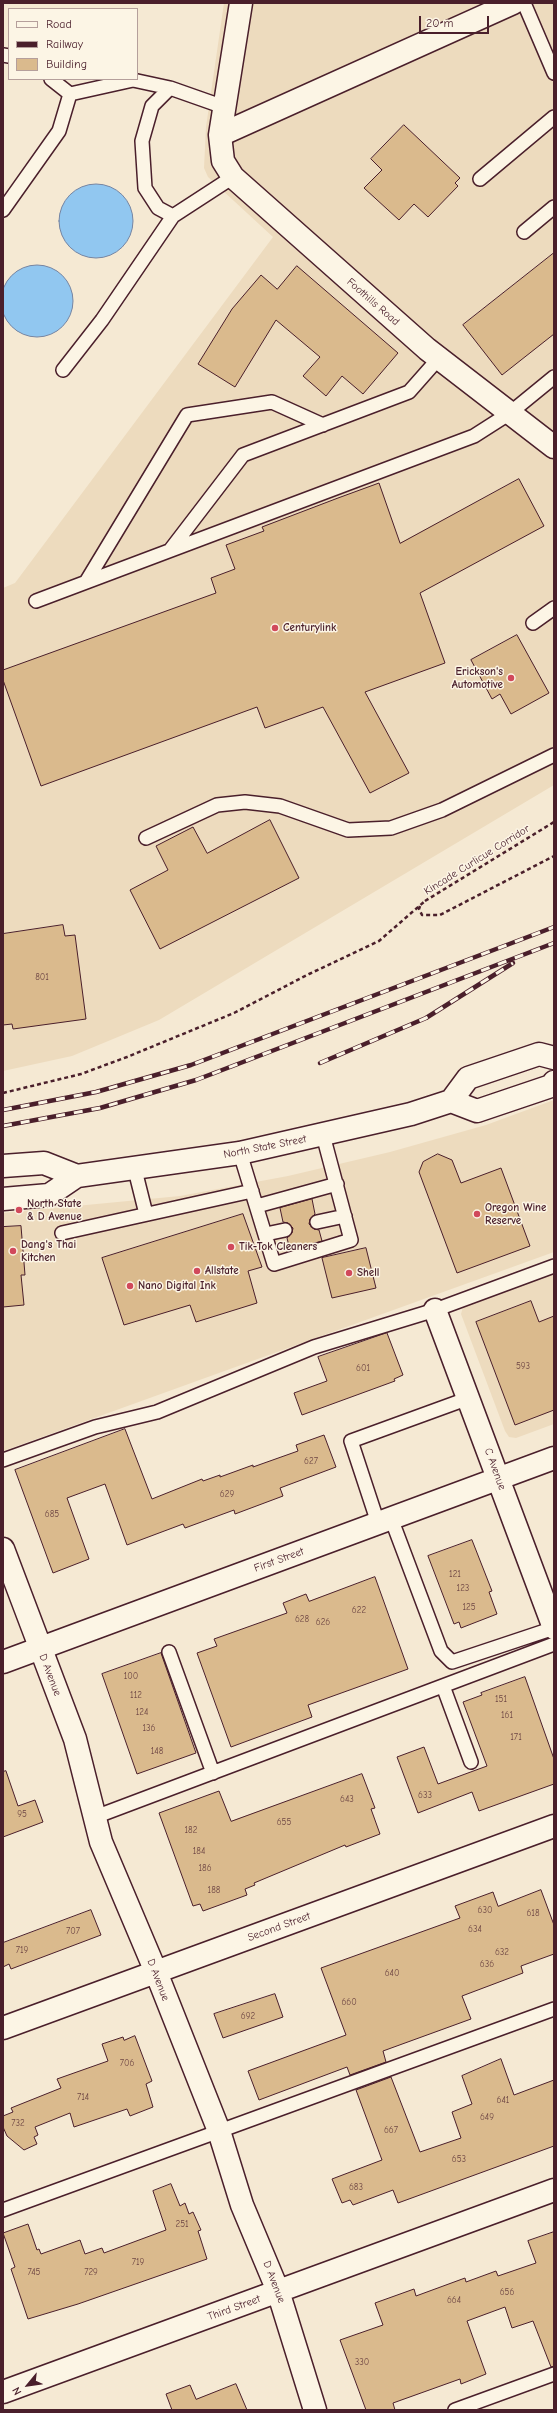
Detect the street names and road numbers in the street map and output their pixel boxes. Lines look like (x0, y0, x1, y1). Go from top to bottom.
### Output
street label: Foothills Road (344, 275, 402, 329)
street label: Kincade Curlicue Corridor (422, 822, 532, 898)
street label: North State Street (222, 1132, 308, 1162)
street label: C Avenue (481, 1446, 509, 1492)
street label: First Street (252, 1545, 306, 1575)
street label: D Avenue (36, 1652, 64, 1698)
street label: Second Street (246, 1910, 312, 1944)
street label: D Avenue (144, 1957, 172, 2003)
street label: D Avenue (260, 2259, 288, 2305)
street label: Third Street (206, 2292, 262, 2324)

